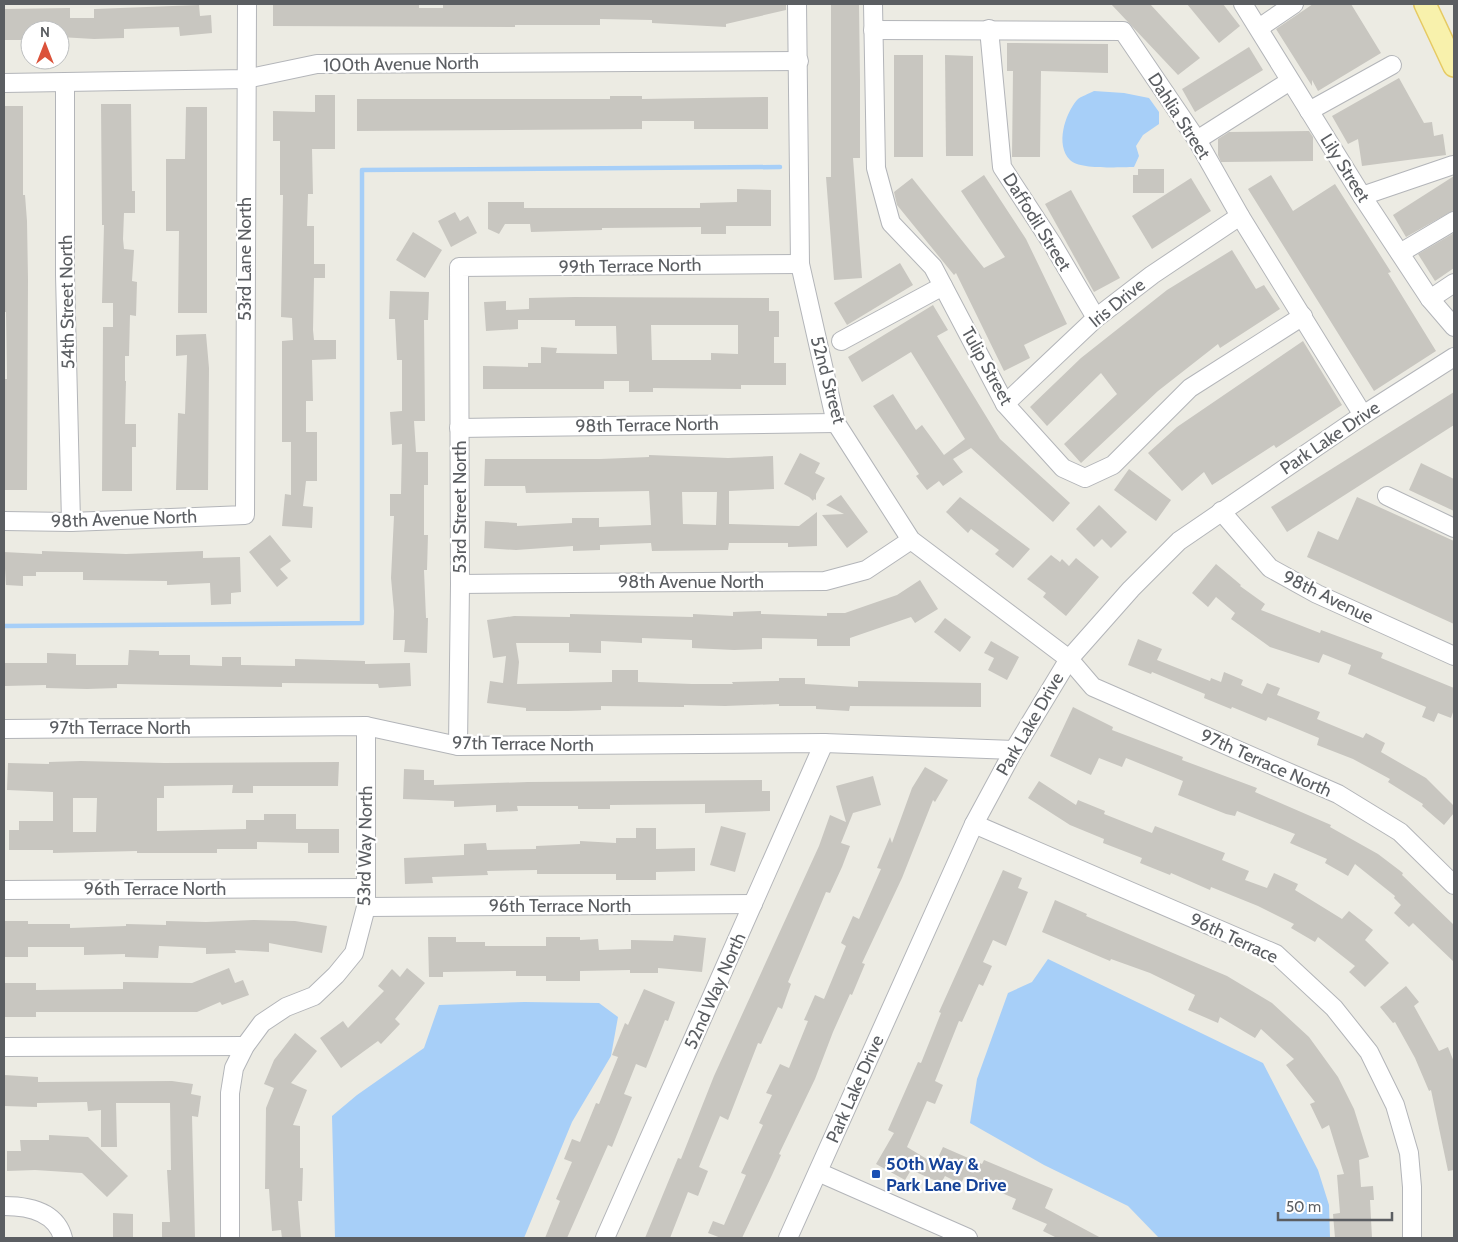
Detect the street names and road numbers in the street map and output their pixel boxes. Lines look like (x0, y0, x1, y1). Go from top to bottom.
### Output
street label: 100th Avenue North (323, 52, 479, 76)
street label: Dahlia Street (1143, 69, 1215, 163)
street label: Lily Street (1315, 130, 1375, 206)
street label: Daffodil Street (998, 169, 1076, 275)
street label: 53rd Lane North (234, 197, 256, 321)
street label: 54th Street North (55, 235, 79, 369)
street label: 99th Terrace North (558, 254, 702, 278)
street label: Iris Drive (1085, 274, 1149, 332)
street label: Tulip Street (957, 323, 1017, 409)
street label: 52nd Street (806, 334, 850, 426)
street label: Park Lake Drive (1276, 397, 1384, 479)
street label: 98th Terrace North (575, 413, 719, 437)
street label: 53rd Street North (449, 440, 471, 574)
street label: 98th Avenue North (51, 505, 197, 533)
street label: 98th Avenue (1279, 566, 1377, 628)
street label: 98th Avenue North (618, 571, 764, 593)
street label: Park Lake Drive (992, 669, 1068, 779)
street label: 97th Terrace North (49, 717, 191, 739)
street label: 97th Terrace North (1197, 724, 1335, 802)
street label: 97th Terrace North (452, 732, 594, 756)
street label: 53rd Way North (353, 786, 377, 906)
street label: 96th Terrace North (84, 878, 226, 900)
street label: 96th Terrace North (489, 895, 631, 917)
street label: 96th Terrace (1186, 908, 1282, 968)
street label: 52nd Way North (680, 930, 750, 1052)
street label: Park Lake Drive (821, 1032, 889, 1146)

